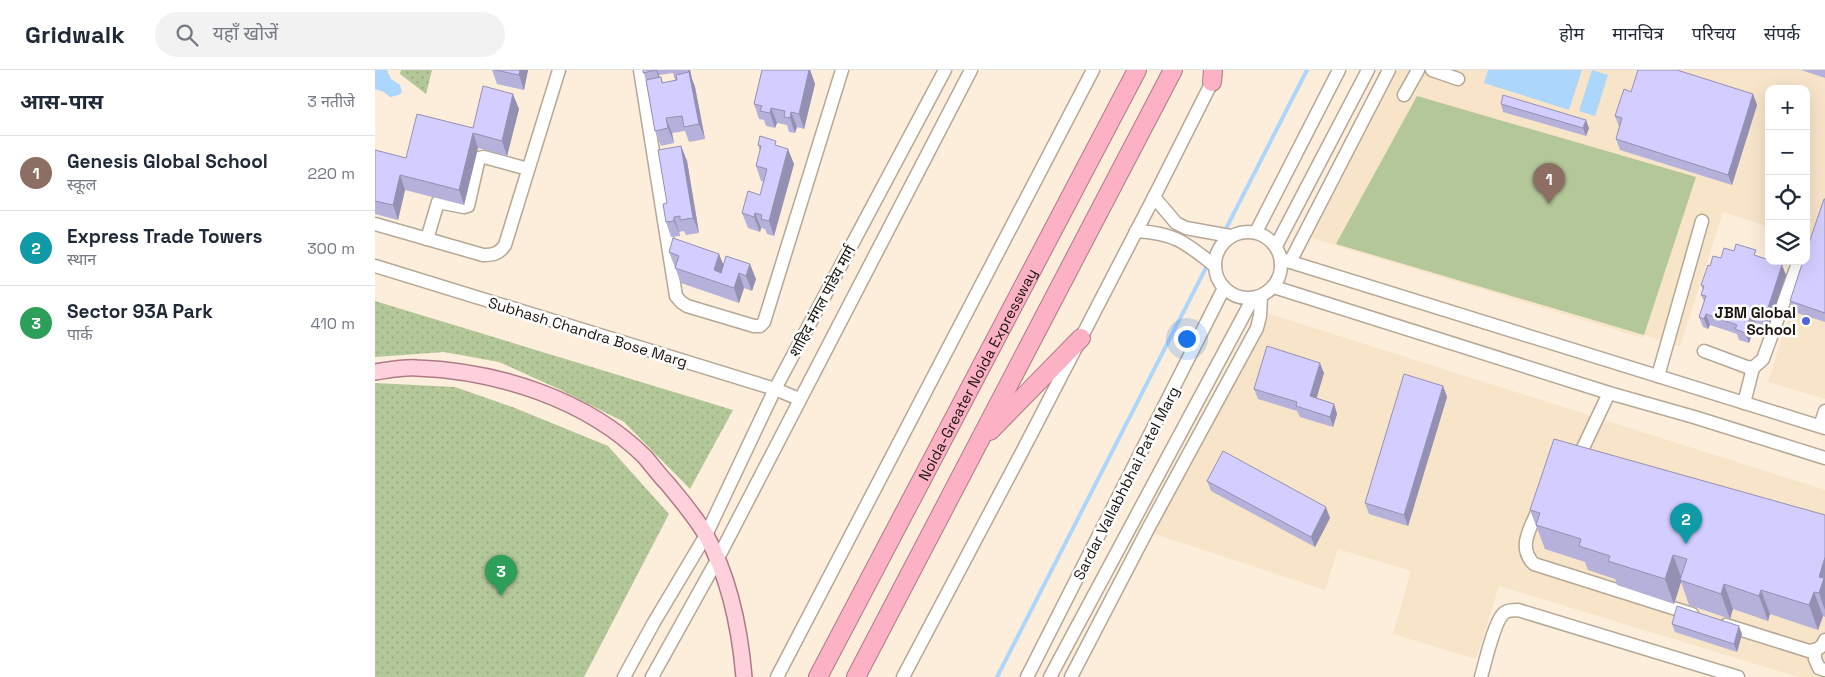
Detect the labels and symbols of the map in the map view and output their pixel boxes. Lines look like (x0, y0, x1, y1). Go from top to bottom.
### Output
pin: 1 (1533, 163, 1565, 204)
street label: शाहिद मंगल पांडेय मार्ग (785, 241, 860, 360)
street label: Noida-Greater Noida Expressway (914, 265, 1041, 484)
street label: Subhash Chandra Bose Marg (486, 293, 690, 371)
place label: JBM Global School (1715, 303, 1796, 339)
marker: JBM Global School (1800, 315, 1812, 327)
your location (1174, 326, 1200, 352)
street label: Sardar Vallabhbhai Patel Marg (1069, 383, 1183, 583)
pin: 2 (1670, 503, 1702, 544)
pin: 3 (485, 555, 517, 596)

